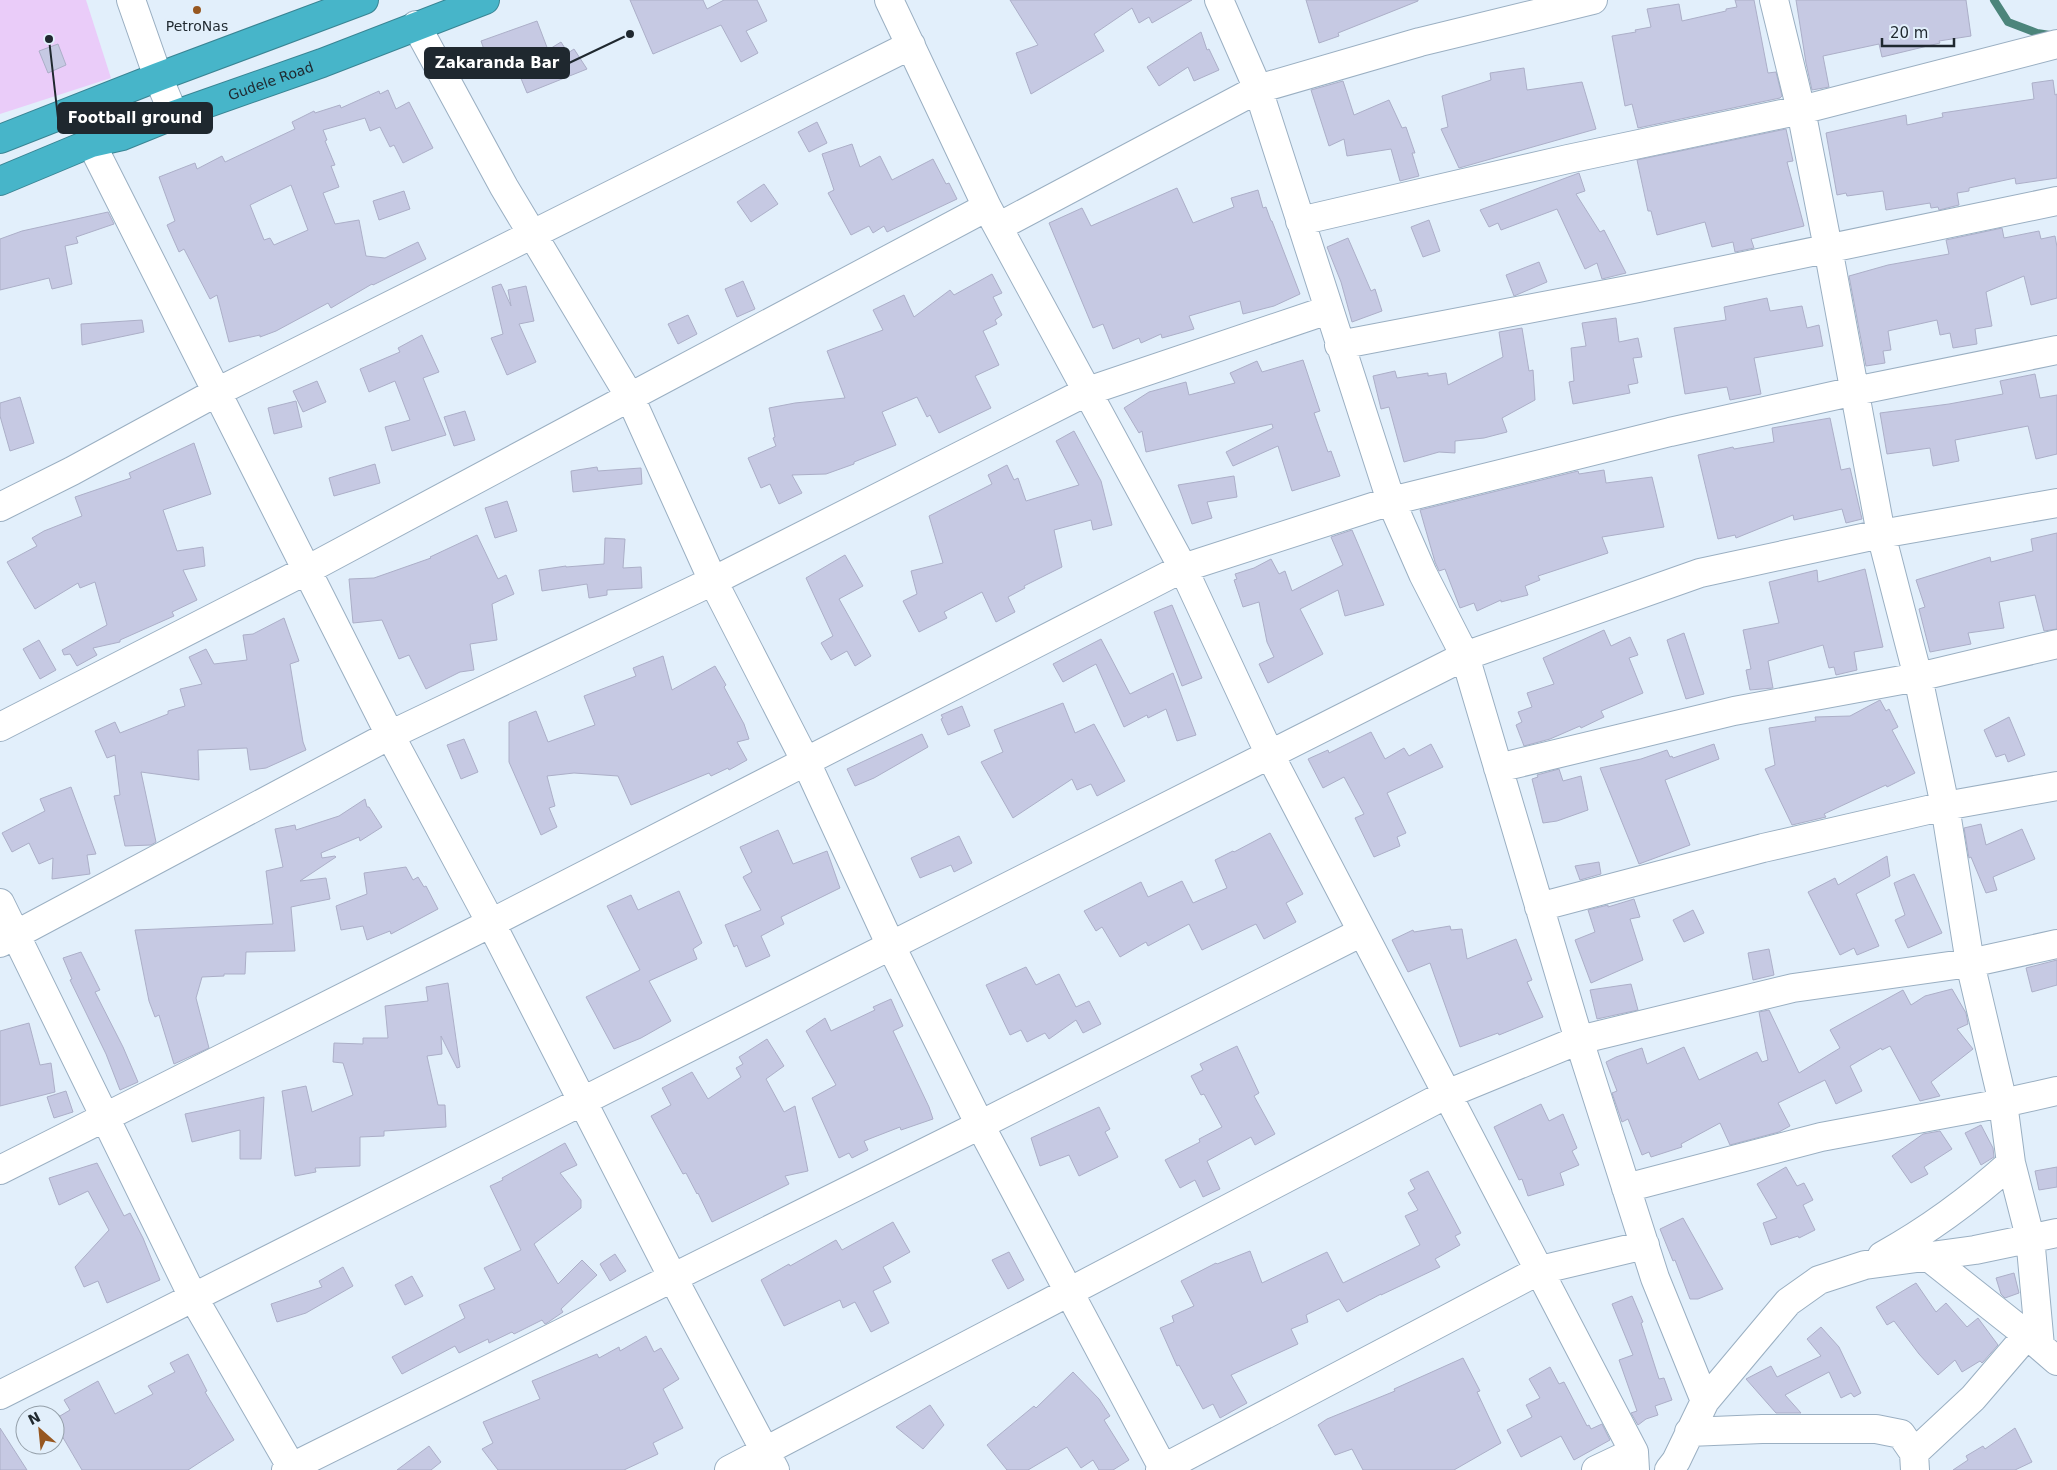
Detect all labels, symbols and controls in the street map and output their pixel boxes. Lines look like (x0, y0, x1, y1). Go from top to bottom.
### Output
marker: PetroNas (191, 4, 203, 16)
scale bar (1882, 15, 1954, 47)
place label: PetroNas (166, 18, 228, 34)
text: 20 m (1890, 24, 1928, 42)
callout: Zakaranda Bar (425, 48, 569, 78)
text: Zakaranda Bar (435, 54, 560, 72)
street label: Gudele Road (226, 59, 316, 103)
callout: Football ground (58, 103, 212, 133)
text: Football ground (68, 109, 202, 127)
north arrow (15, 1405, 65, 1455)
text: N (25, 1409, 43, 1428)

